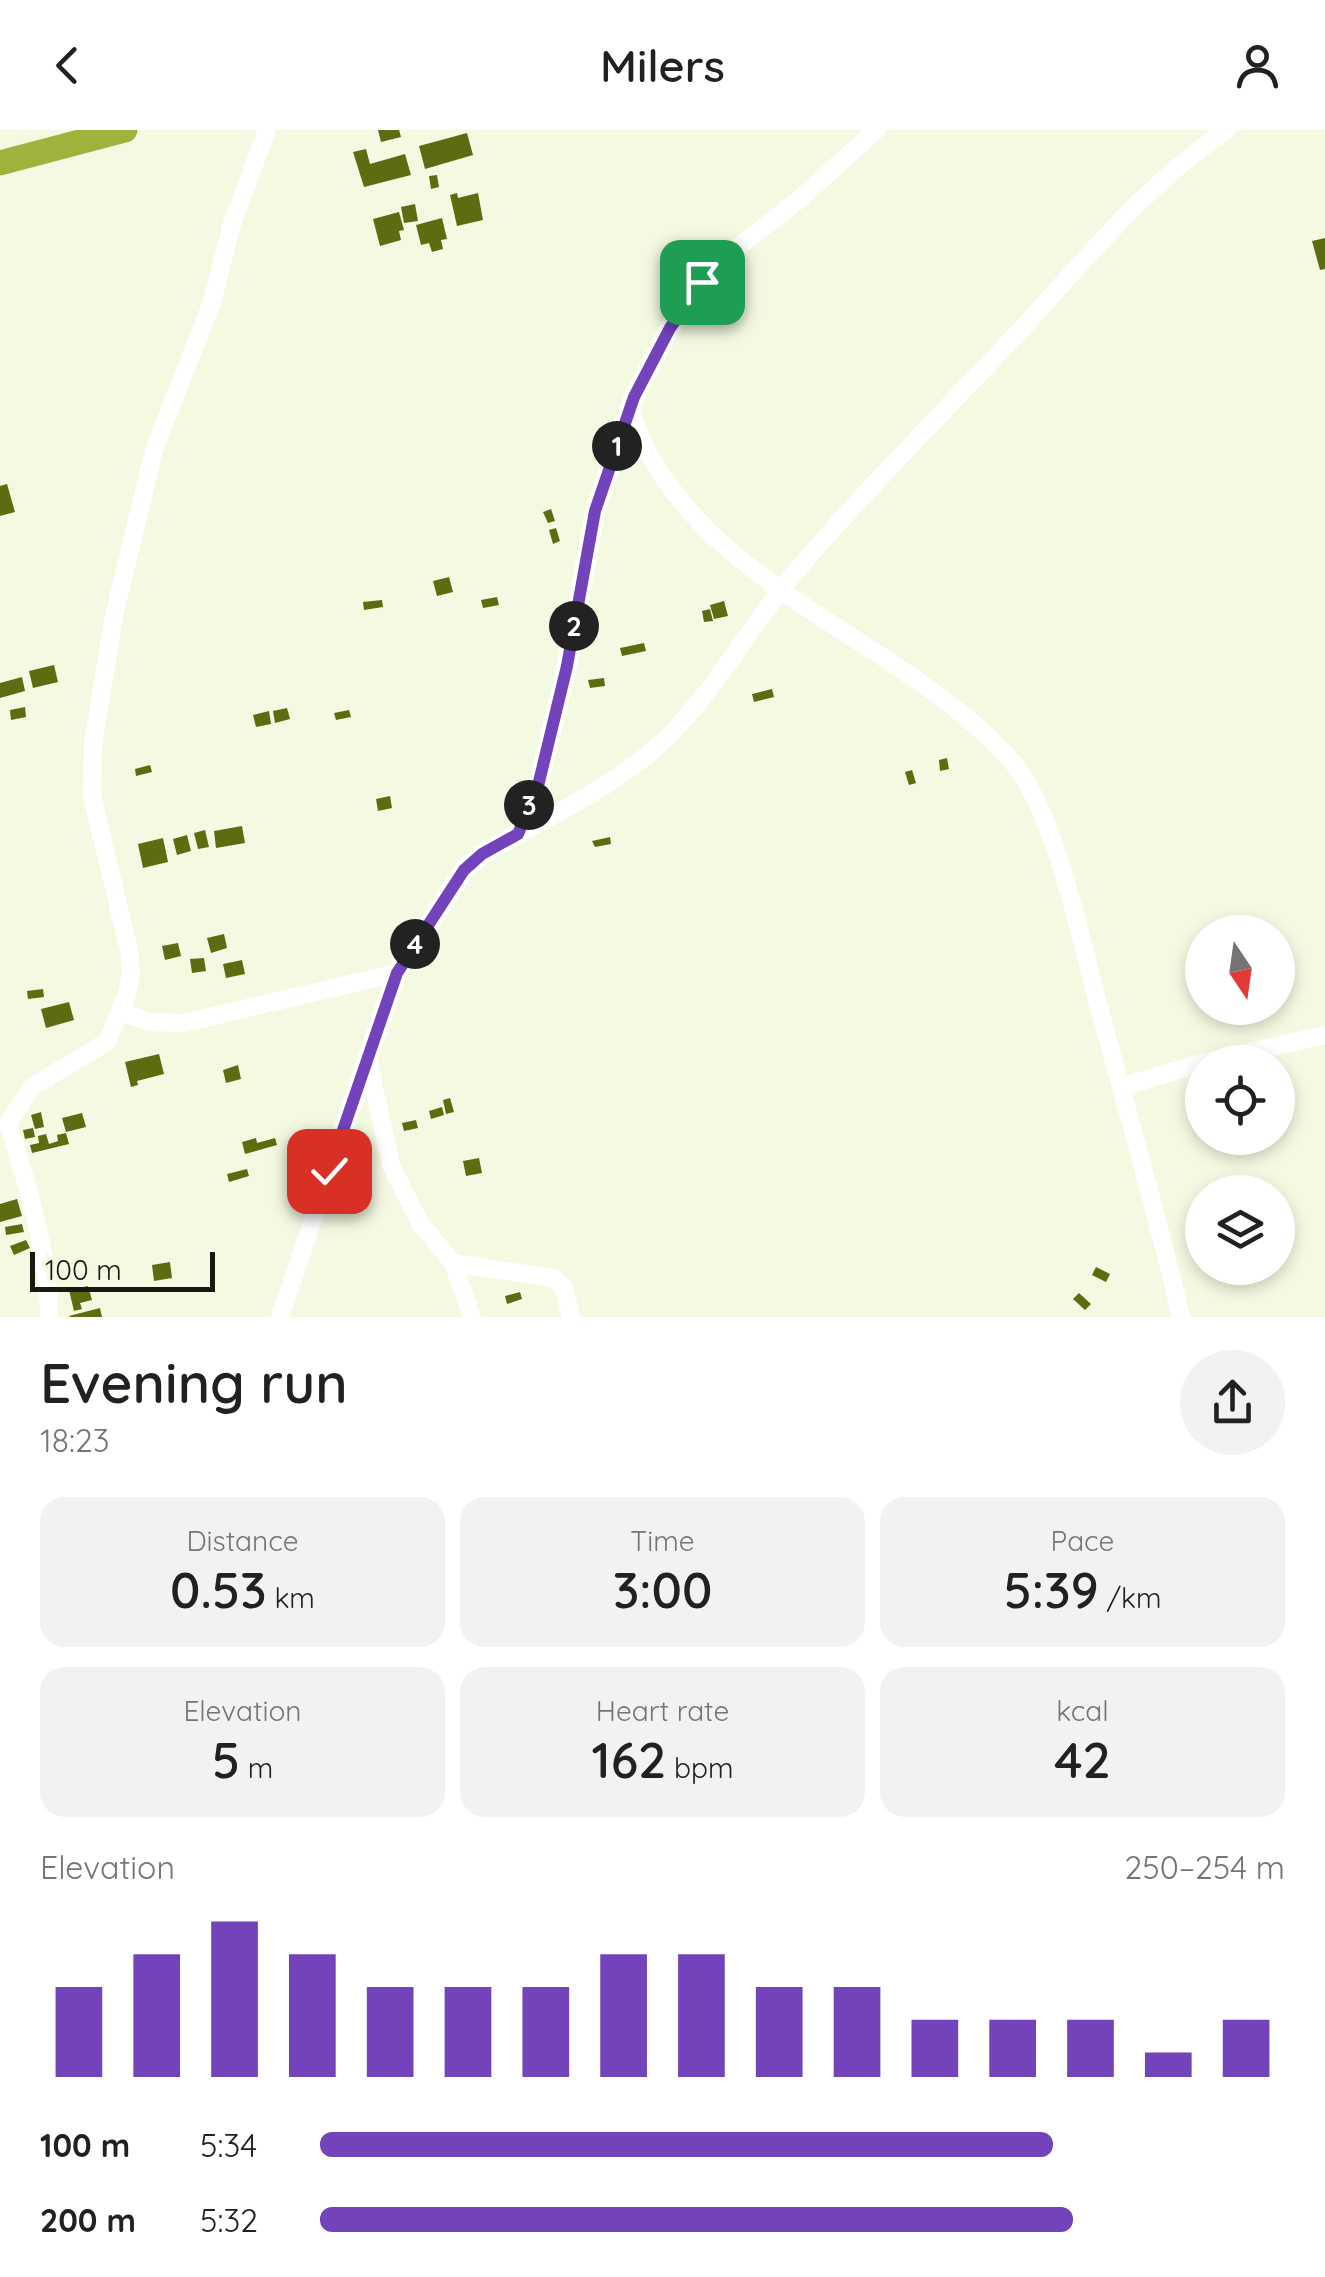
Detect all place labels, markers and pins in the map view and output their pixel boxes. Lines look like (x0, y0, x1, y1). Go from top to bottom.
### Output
pin (660, 240, 745, 325)
pin: 1 (592, 421, 642, 471)
pin: 2 (549, 601, 599, 651)
pin: 3 (504, 780, 554, 830)
pin: 4 (390, 919, 440, 969)
pin (287, 1129, 372, 1214)

